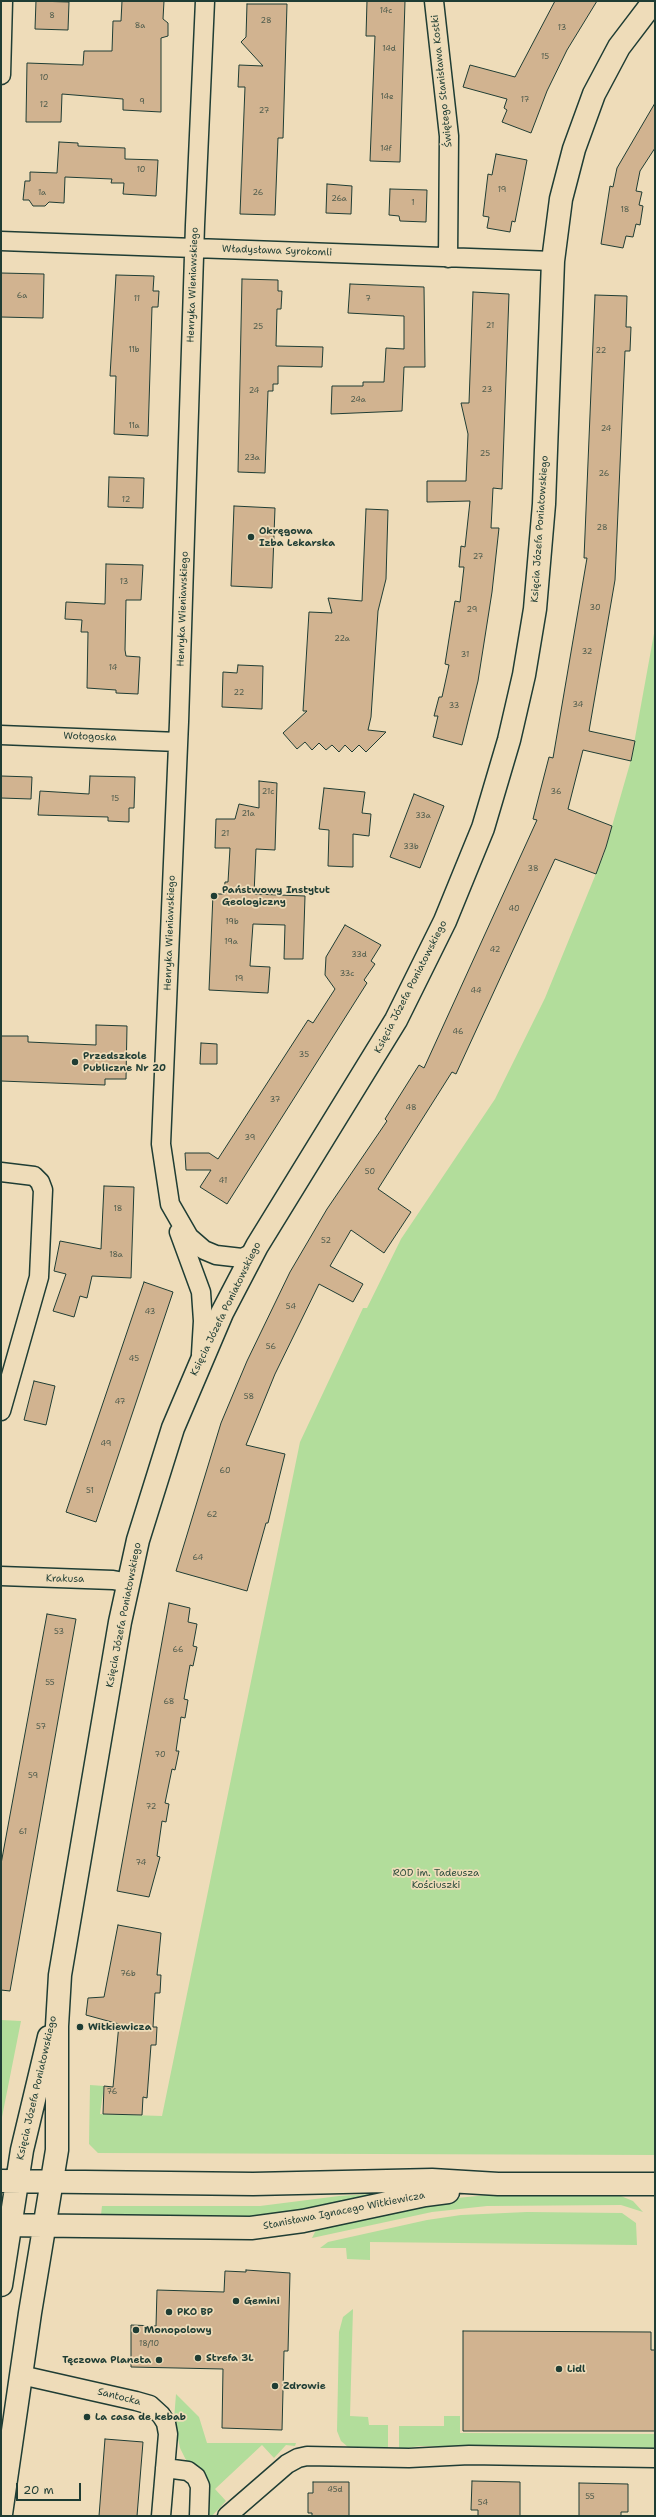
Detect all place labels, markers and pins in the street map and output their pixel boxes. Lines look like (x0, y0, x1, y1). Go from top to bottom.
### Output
place label: Okręgowa Izba Lekarska (259, 525, 335, 548)
marker: Okręgowa Izba Lekarska (246, 532, 256, 542)
place label: Państwowy Instytut Geologiczny (222, 884, 330, 908)
marker: Państwowy Instytut Geologiczny (209, 891, 219, 901)
place label: Przedszkole Publiczne Nr 20 (83, 1050, 166, 1074)
marker: Przedszkole Publiczne Nr 20 (70, 1057, 80, 1067)
place label: Witkiewicza (88, 2021, 151, 2033)
marker: Witkiewicza (75, 2022, 85, 2032)
place label: Gemini (244, 2295, 280, 2307)
marker: Gemini (231, 2296, 241, 2306)
place label: PKO BP (177, 2306, 213, 2318)
marker: PKO BP (164, 2307, 174, 2317)
place label: Monopolowy (144, 2324, 212, 2336)
marker: Monopolowy (131, 2325, 141, 2335)
place label: Strefa 3L (206, 2352, 254, 2364)
marker: Strefa 3L (193, 2353, 203, 2363)
place label: Tęczowa Planeta (62, 2354, 151, 2366)
marker: Tęczowa Planeta (154, 2355, 164, 2365)
place label: Lidl (567, 2363, 586, 2375)
marker: Lidl (554, 2364, 564, 2374)
place label: Zdrowie (283, 2380, 326, 2392)
marker: Zdrowie (270, 2381, 280, 2391)
place label: La casa de kebab (95, 2411, 186, 2423)
marker: La casa de kebab (82, 2412, 92, 2422)

